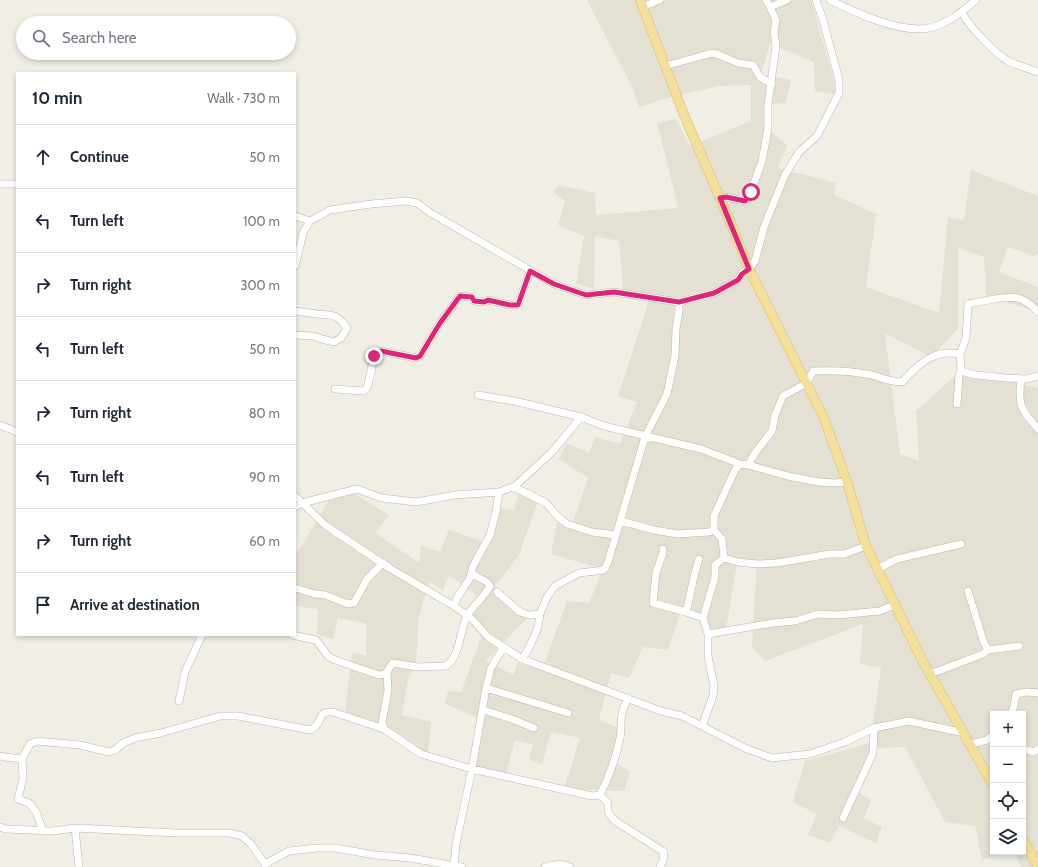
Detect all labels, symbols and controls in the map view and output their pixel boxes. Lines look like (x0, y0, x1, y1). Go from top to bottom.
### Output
search box (16, 16, 296, 60)
icon: search (30, 27, 52, 49)
text: Search here (62, 29, 137, 47)
text: 10 min (32, 88, 82, 108)
text: Walk · 730 m (207, 90, 280, 106)
icon: ahead (32, 146, 54, 168)
text: Continue (70, 148, 129, 166)
text: 50 m (250, 149, 280, 165)
route start (742, 183, 760, 201)
icon: left (32, 210, 54, 232)
text: Turn left (70, 212, 124, 230)
text: 100 m (243, 213, 280, 229)
icon: right (32, 274, 54, 296)
text: Turn right (70, 276, 131, 294)
text: 300 m (240, 277, 280, 293)
icon: left (32, 338, 54, 360)
text: Turn left (70, 340, 124, 358)
text: 50 m (250, 341, 280, 357)
route end (365, 347, 383, 365)
icon: right (32, 402, 54, 424)
text: Turn right (70, 404, 131, 422)
text: 80 m (249, 405, 280, 421)
icon: left (32, 466, 54, 488)
text: Turn left (70, 468, 124, 486)
text: 90 m (249, 469, 280, 485)
icon: right (32, 530, 54, 552)
text: Turn right (70, 532, 131, 550)
text: 60 m (249, 533, 280, 549)
icon: arrive (32, 594, 54, 616)
text: Arrive at destination (70, 596, 200, 614)
map controls (990, 711, 1026, 855)
button: + (990, 711, 1026, 747)
button: − (990, 747, 1026, 783)
button: locate (990, 783, 1026, 819)
button: layers (990, 819, 1026, 855)

